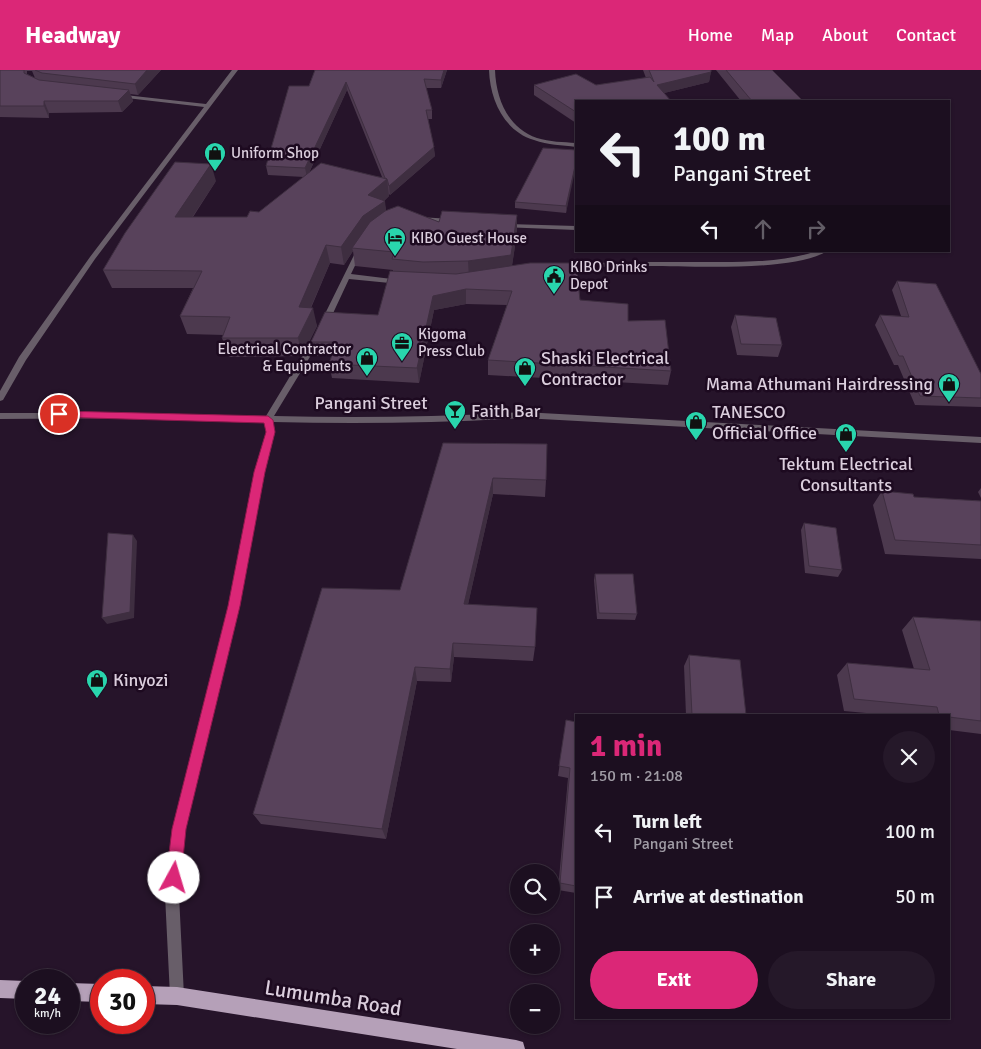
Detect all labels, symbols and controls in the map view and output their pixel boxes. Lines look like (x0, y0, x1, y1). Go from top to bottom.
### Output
text: Headway (25, 20, 121, 50)
text: Home (688, 24, 733, 46)
text: Map (761, 24, 794, 46)
text: About (822, 24, 868, 46)
text: Contact (896, 24, 956, 46)
text: 100 m (673, 117, 766, 160)
icon: left (590, 120, 655, 185)
shop icon: Uniform Shop (203, 141, 227, 172)
place label: Uniform Shop (231, 144, 319, 162)
text: Pangani Street (673, 160, 811, 187)
icon: left (696, 215, 724, 243)
icon: ahead (749, 215, 777, 243)
icon: right (802, 215, 830, 243)
hotel icon: KIBO Guest House (383, 226, 407, 257)
place label: KIBO Guest House (411, 229, 527, 247)
place label: KIBO Drinks Depot (570, 258, 648, 293)
public building icon: KIBO Drinks Depot (542, 264, 566, 295)
place label: Kigoma Press Club (418, 325, 485, 360)
office icon: Kigoma Press Club (390, 331, 414, 362)
place label: Electrical Contractor & Equipments (218, 340, 351, 375)
shop icon: Electrical Contractor & Equipments (355, 346, 379, 377)
place label: Shaski Electrical Contractor (541, 347, 669, 390)
shop icon: Shaski Electrical Contractor (513, 356, 537, 387)
shop icon: Mama Athumani Hairdressing (937, 372, 961, 403)
place label: Mama Athumani Hairdressing (706, 373, 933, 395)
street label: Pangani Street (315, 392, 427, 414)
pin (38, 393, 80, 435)
bar icon: Faith Bar (443, 399, 467, 430)
icon: arrive (45, 400, 73, 428)
place label: Faith Bar (471, 400, 541, 422)
place label: TANESCO Official Office (712, 401, 817, 444)
shop icon: TANESCO Official Office (684, 410, 708, 441)
shop icon: Tektum Electrical Consultants (834, 422, 858, 453)
place label: Tektum Electrical Consultants (779, 453, 913, 496)
shop icon: Kinyozi (85, 668, 109, 699)
place label: Kinyozi (113, 669, 168, 691)
text: 1 min (590, 728, 662, 765)
button: close (883, 731, 935, 783)
text: 150 m · 21:08 (590, 766, 683, 786)
text: Turn left (633, 810, 702, 834)
icon: left (590, 818, 618, 846)
text: 100 m (885, 820, 935, 844)
text: Pangani Street (633, 834, 733, 854)
position arrow (147, 851, 199, 903)
map controls (510, 864, 560, 1034)
button: search (510, 864, 560, 914)
icon: arrive (590, 883, 618, 911)
text: Arrive at destination (633, 885, 804, 909)
text: 50 m (895, 885, 935, 909)
button: + (510, 924, 560, 974)
button: Exit (590, 951, 758, 1009)
button: Share (768, 951, 935, 1009)
speed limit sign: 30 (90, 969, 155, 1034)
street label: Lumumba Road (263, 974, 403, 1022)
text: 24 (34, 980, 61, 1011)
button: − (510, 984, 560, 1034)
text: km/h (34, 1006, 61, 1021)

